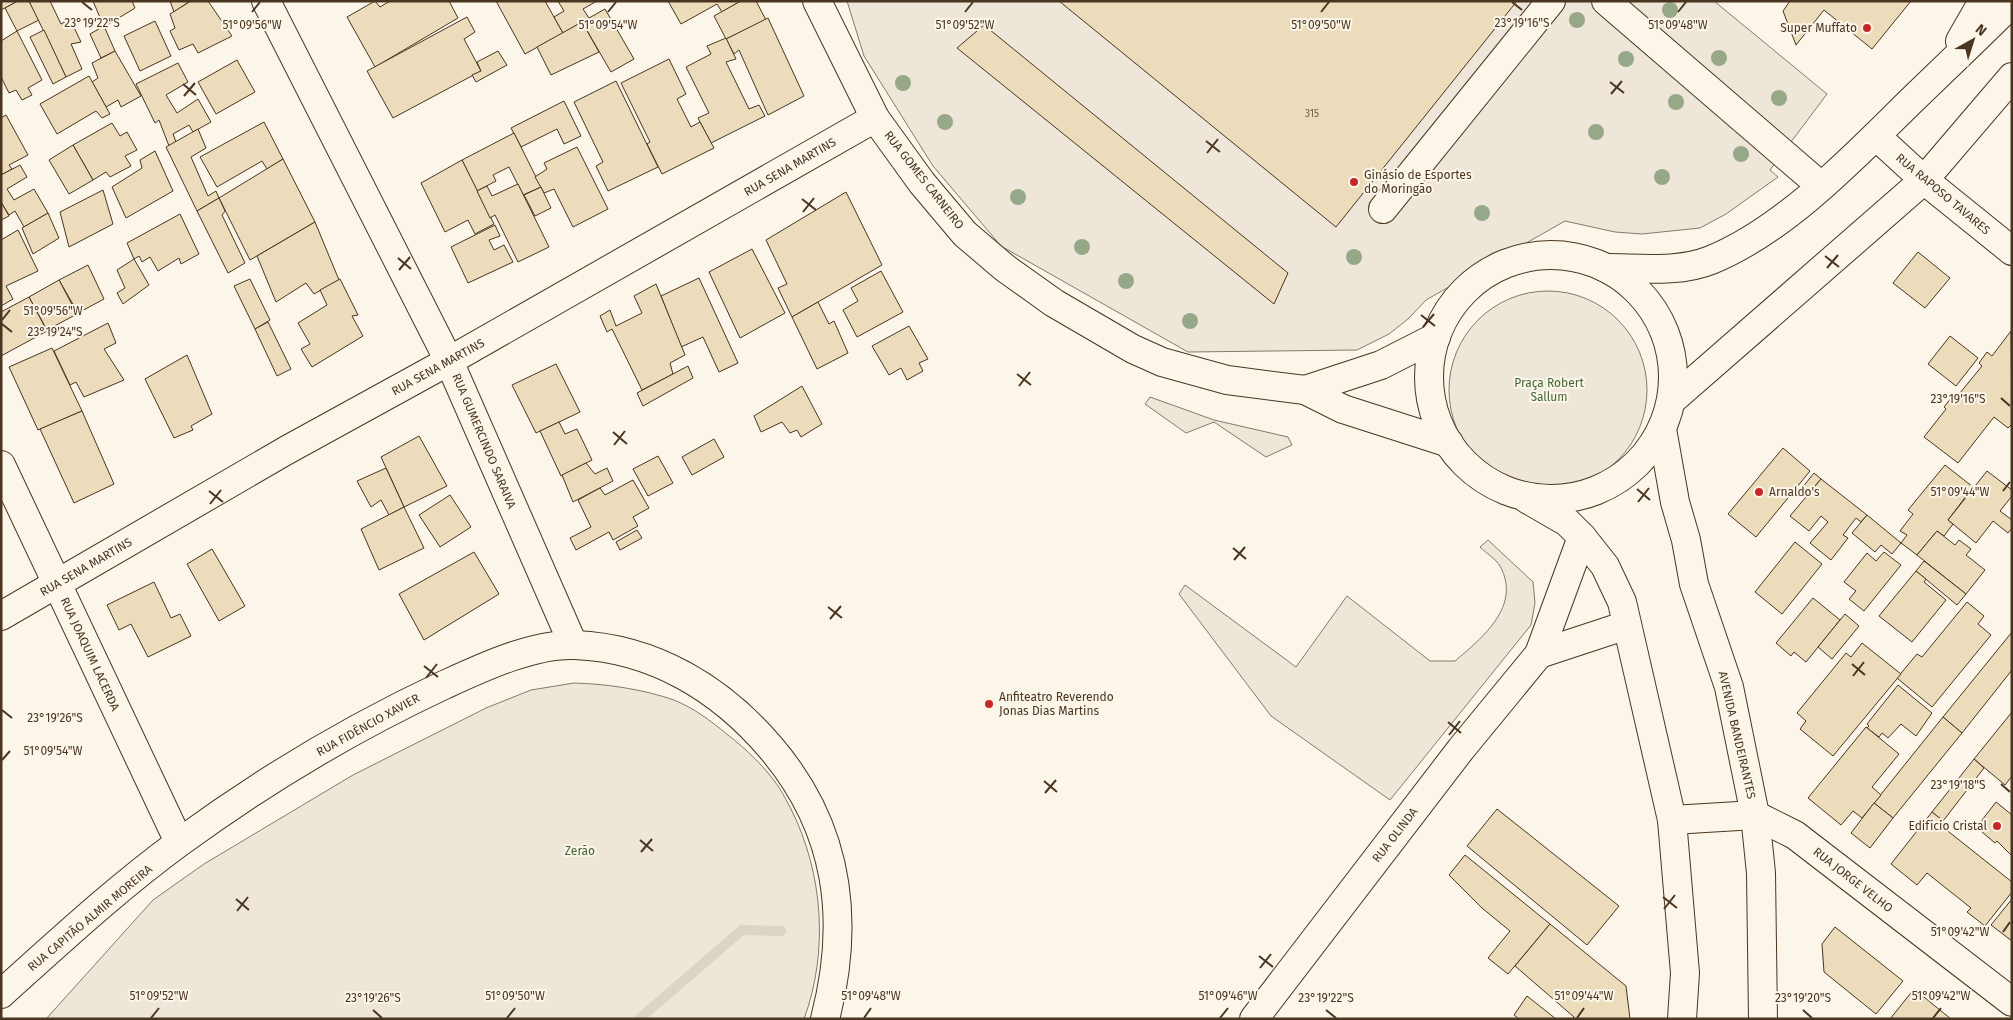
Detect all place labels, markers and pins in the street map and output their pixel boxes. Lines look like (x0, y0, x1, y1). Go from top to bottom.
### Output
place label: Super Muffato (1780, 21, 1857, 35)
marker: Super Muffato (1861, 22, 1873, 34)
place label: Ginásio de Esportes do Moringão (1364, 168, 1472, 196)
marker: Ginásio de Esportes do Moringão (1348, 176, 1360, 188)
place label: Arnaldo's (1769, 485, 1820, 499)
marker: Arnaldo's (1753, 486, 1765, 498)
place label: Anfiteatro Reverendo Jonas Dias Martins (999, 690, 1114, 718)
marker: Anfiteatro Reverendo Jonas Dias Martins (983, 698, 995, 710)
place label: Edifício Cristal (1908, 819, 1987, 833)
marker: Edifício Cristal (1991, 820, 2003, 832)

